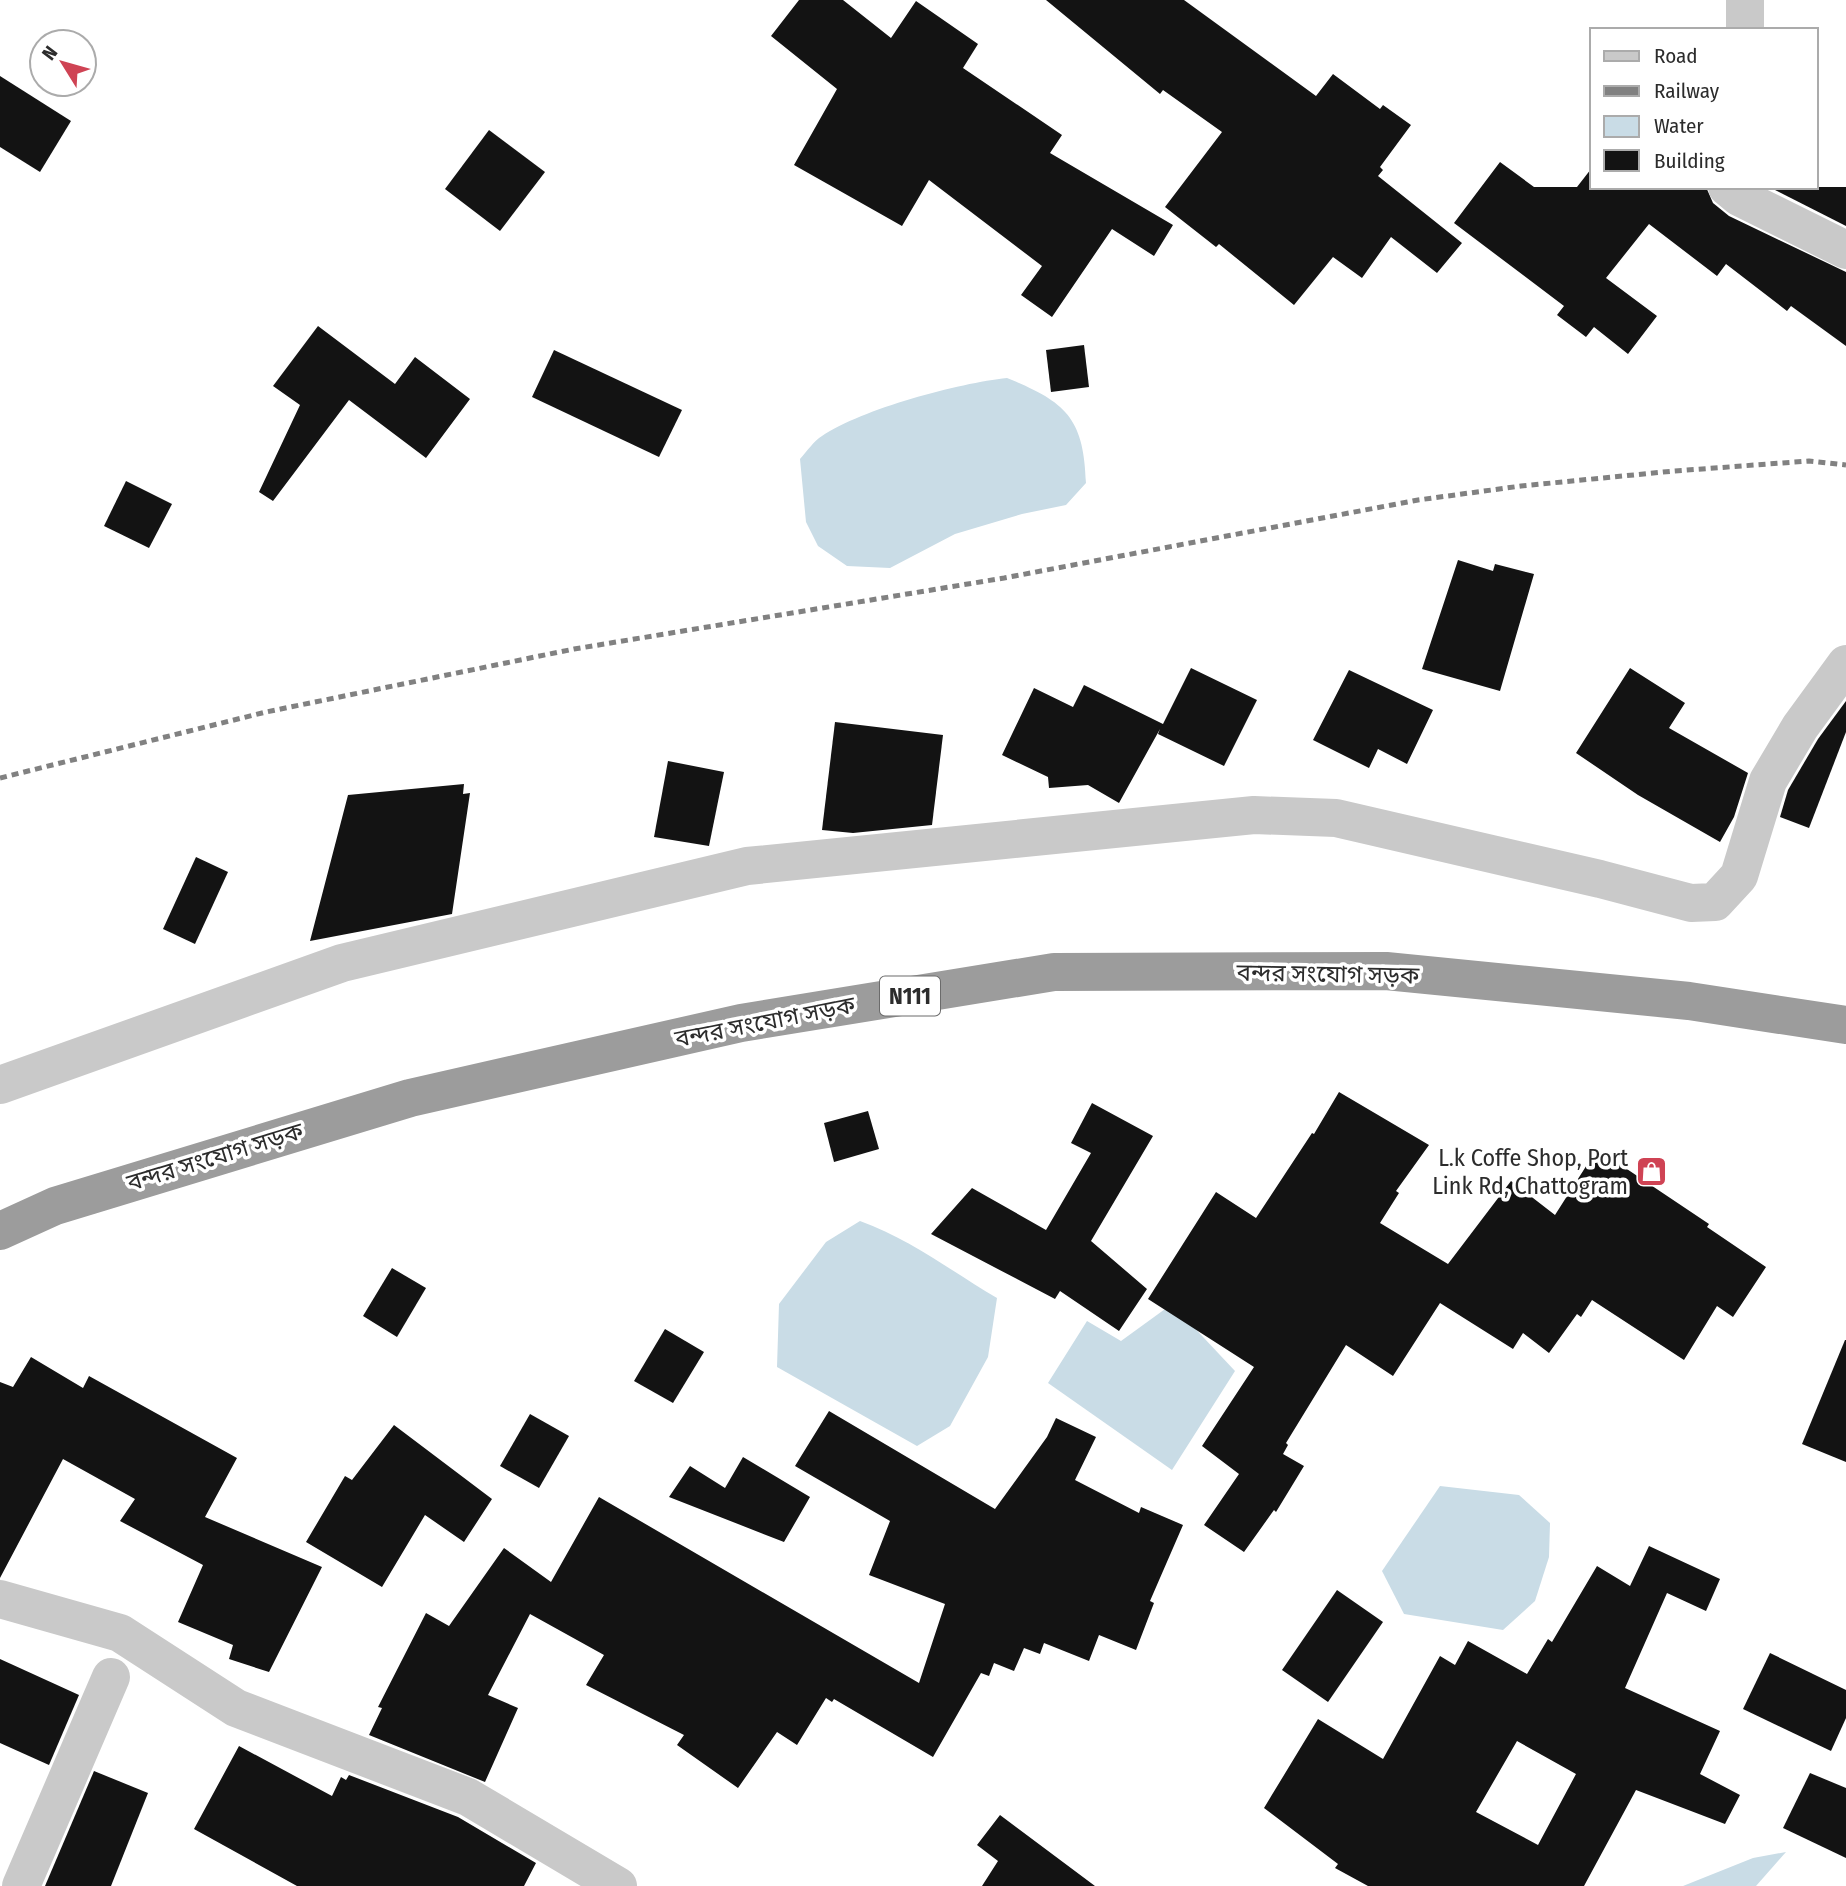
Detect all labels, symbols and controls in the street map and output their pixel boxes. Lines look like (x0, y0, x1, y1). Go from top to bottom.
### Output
north arrow (28, 28, 98, 98)
legend (1590, 28, 1818, 189)
text: N (37, 42, 62, 65)
text: Road (1654, 43, 1698, 69)
text: Railway (1654, 78, 1720, 104)
text: Water (1654, 113, 1704, 139)
text: Building (1654, 148, 1725, 174)
street label: বন্দর সংযোগ সড়ক (1235, 958, 1420, 990)
road number: N111 (880, 976, 940, 1015)
street label: বন্দর সংযোগ সড়ক (672, 991, 858, 1053)
street label: বন্দর সংযোগ সড়ক (123, 1117, 307, 1197)
place label: L.k Coffe Shop, Port Link Rd, Chattogram (1432, 1144, 1628, 1200)
shop icon: L.k Coffe Shop, Port Link Rd, Chattogram (1634, 1155, 1668, 1189)

